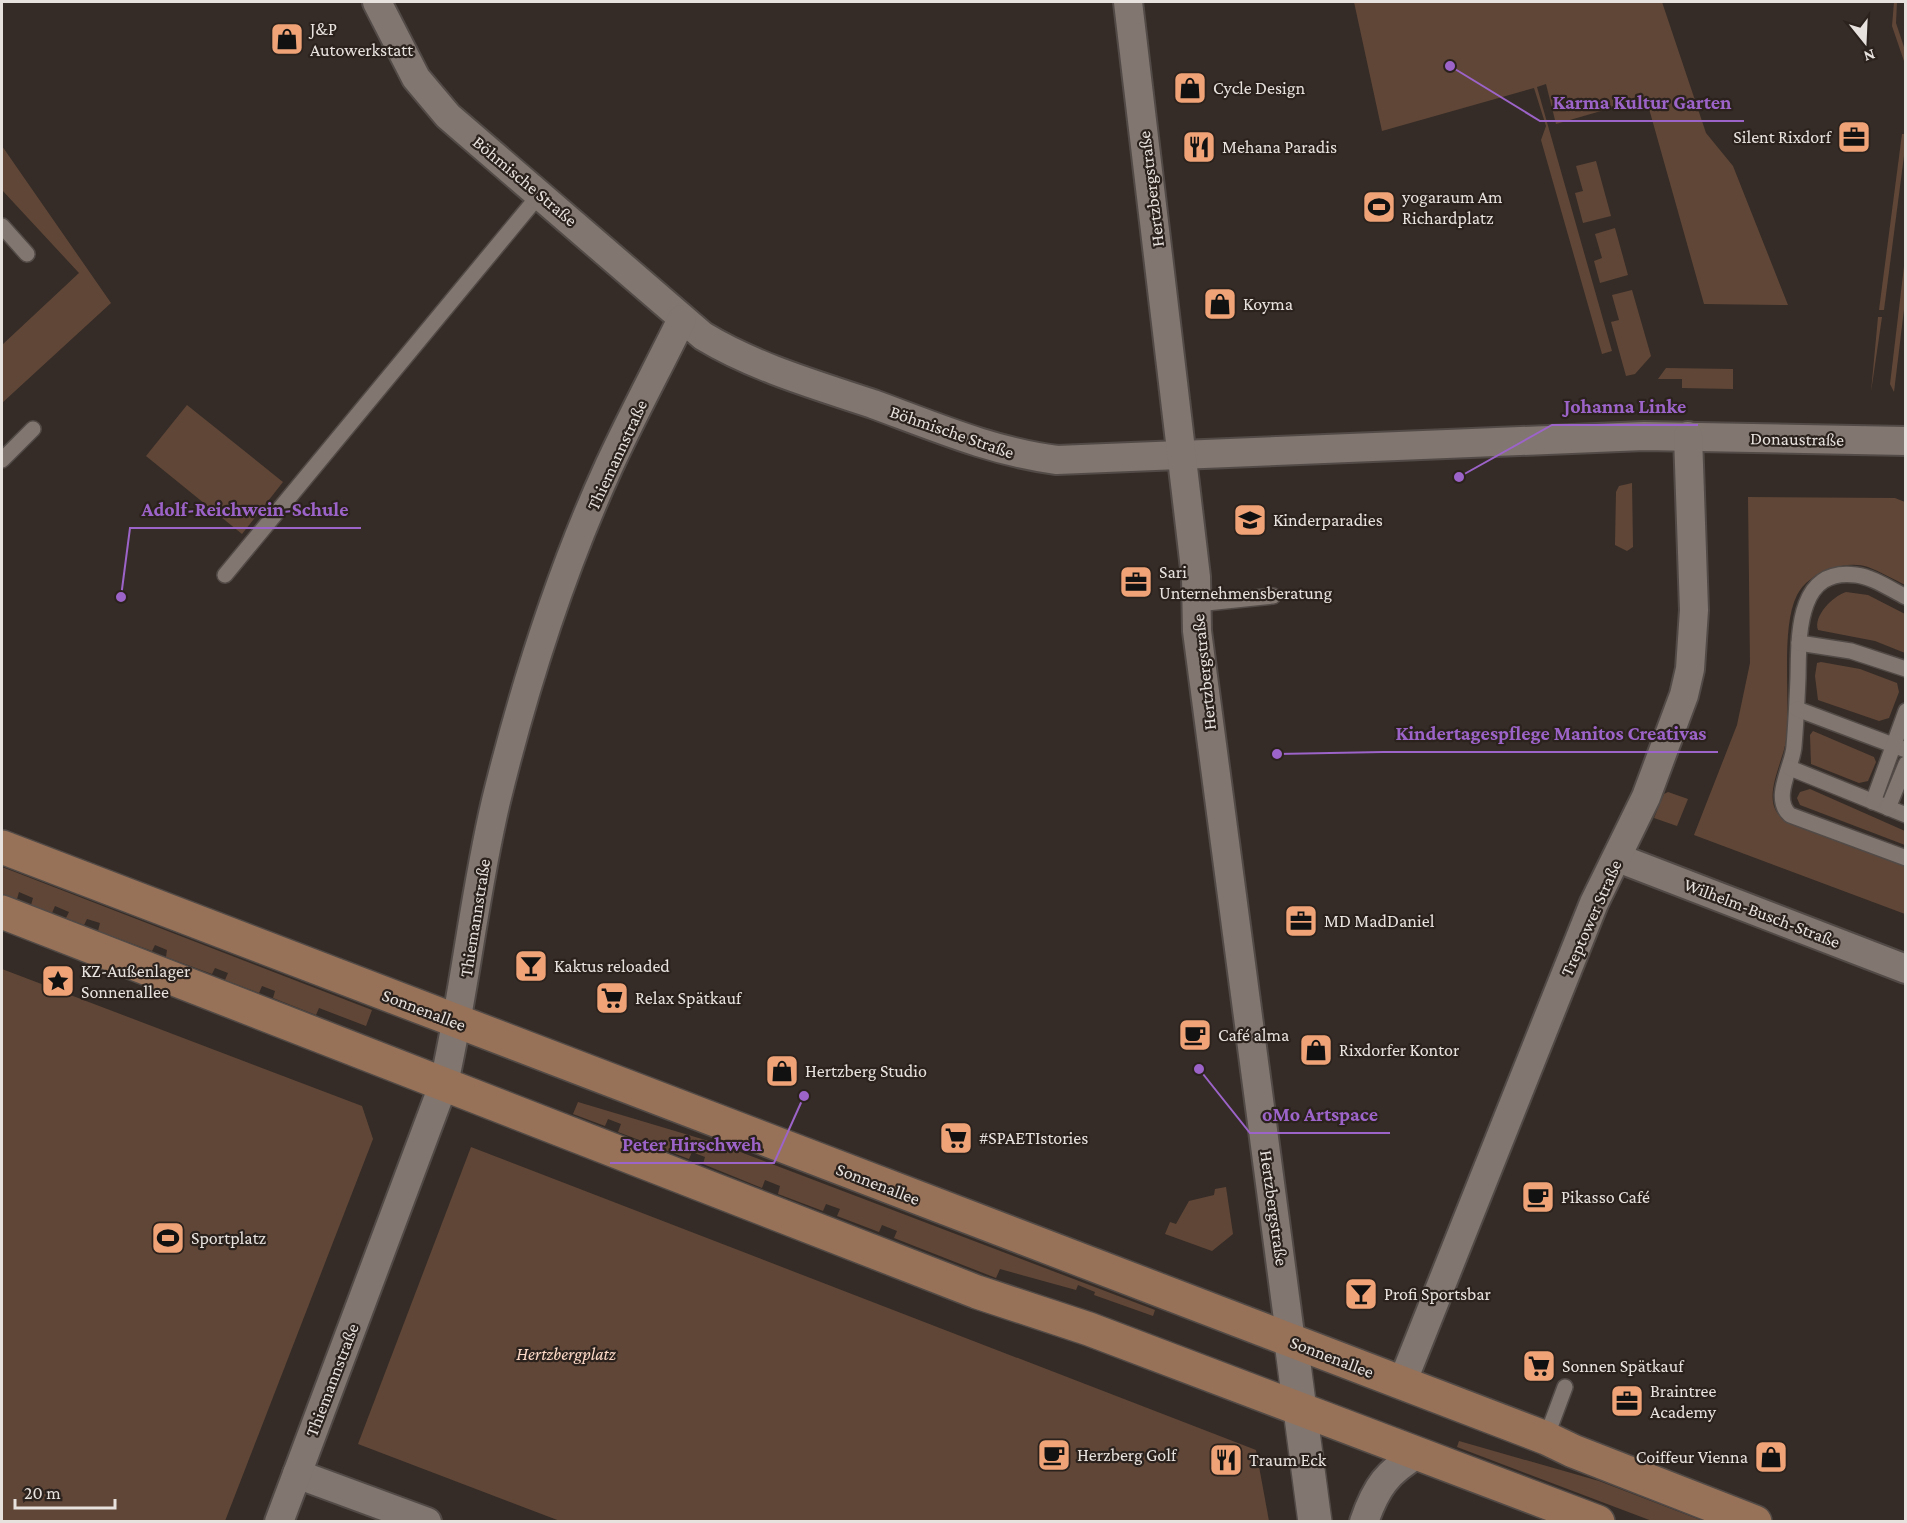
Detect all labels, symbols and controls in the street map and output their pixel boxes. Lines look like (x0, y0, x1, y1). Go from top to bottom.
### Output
north arrow (1835, 12, 1895, 72)
place label: J&P Autowerkstatt (308, 19, 414, 60)
shop icon: J&P Autowerkstatt (269, 21, 305, 57)
text: N (1862, 46, 1877, 66)
shop icon: Cycle Design (1172, 70, 1208, 106)
place label: Cycle Design (1213, 78, 1305, 98)
callout: Karma Kultur Garten (1540, 83, 1744, 121)
text: Karma Kultur Garten (1552, 91, 1732, 113)
office icon: Silent Rixdorf (1836, 119, 1872, 155)
place label: Silent Rixdorf (1733, 127, 1833, 147)
restaurant icon: Mehana Paradis (1181, 129, 1217, 165)
street label: Hertzbergstraße (1134, 130, 1168, 248)
street label: Böhmische Straße (469, 132, 581, 230)
place label: Mehana Paradis (1222, 137, 1337, 157)
place label: yogaraum Am Richardplatz (1401, 187, 1503, 228)
sports icon: yogaraum Am Richardplatz (1361, 189, 1397, 225)
shop icon: Koyma (1202, 286, 1238, 322)
place label: Koyma (1243, 294, 1293, 314)
callout: Johanna Linke (1552, 387, 1698, 425)
text: Johanna Linke (1562, 395, 1686, 417)
street label: Thiemannstraße (583, 397, 651, 513)
street label: Böhmische Straße (887, 401, 1017, 463)
street label: Donaustraße (1750, 428, 1844, 450)
callout: Adolf-Reichwein-Schule (130, 490, 361, 528)
text: Adolf-Reichwein-Schule (141, 498, 348, 520)
school or university icon: Kinderparadies (1232, 502, 1268, 538)
place label: Kinderparadies (1273, 510, 1383, 530)
place label: Sari Unternehmensberatung (1159, 562, 1332, 603)
office icon: Sari Unternehmensberatung (1118, 564, 1154, 600)
street label: Hertzbergstraße (1188, 613, 1220, 731)
callout: Kindertagespflege Manitos Creativas (1383, 714, 1718, 752)
text: Kindertagespflege Manitos Creativas (1395, 722, 1707, 744)
street label: Thiemannstraße (456, 857, 494, 979)
street label: Treptower Straße (1556, 857, 1626, 979)
street label: Wilhelm-Busch-Straße (1681, 874, 1843, 952)
office icon: MD MadDaniel (1283, 903, 1319, 939)
place label: MD MadDaniel (1324, 911, 1435, 931)
bar icon: Kaktus reloaded (513, 948, 549, 984)
place label: Kaktus reloaded (554, 956, 670, 976)
place label: KZ-Außenlager Sonnenallee (81, 961, 191, 1002)
place icon: KZ-Außenlager Sonnenallee (40, 963, 76, 999)
supermarket icon: Relax Spätkauf (594, 980, 630, 1016)
street label: Sonnenallee (379, 985, 469, 1035)
place label: Relax Spätkauf (635, 988, 743, 1008)
cafe icon: Café alma (1177, 1017, 1213, 1053)
place label: Café alma (1218, 1025, 1289, 1045)
shop icon: Rixdorfer Kontor (1298, 1032, 1334, 1068)
place label: Rixdorfer Kontor (1339, 1040, 1460, 1060)
shop icon: Hertzberg Studio (764, 1053, 800, 1089)
place label: Hertzberg Studio (805, 1061, 927, 1081)
callout: oMo Artspace (1250, 1095, 1390, 1133)
text: oMo Artspace (1262, 1103, 1378, 1125)
supermarket icon: #SPAETIstories (938, 1120, 974, 1156)
callout: Peter Hirschweh (610, 1125, 774, 1163)
place label: #SPAETIstories (979, 1128, 1088, 1148)
text: Peter Hirschweh (622, 1133, 763, 1155)
street label: Hertzbergstraße (1256, 1149, 1292, 1267)
street label: Sonnenallee (833, 1159, 923, 1209)
cafe icon: Pikasso Café (1520, 1179, 1556, 1215)
place label: Pikasso Café (1561, 1187, 1650, 1207)
sports icon: Sportplatz (150, 1220, 186, 1256)
place label: Sportplatz (191, 1228, 267, 1248)
bar icon: Profi Sportsbar (1343, 1276, 1379, 1312)
place label: Profi Sportsbar (1384, 1284, 1491, 1304)
street label: Thiemannstraße (301, 1321, 363, 1439)
street label: Sonnenallee (1287, 1332, 1377, 1382)
park label: Hertzbergplatz (516, 1344, 616, 1364)
supermarket icon: Sonnen Spätkauf (1521, 1348, 1557, 1384)
place label: Sonnen Spätkauf (1562, 1356, 1685, 1376)
place label: Braintree Academy (1650, 1381, 1717, 1422)
office icon: Braintree Academy (1609, 1383, 1645, 1419)
cafe icon: Herzberg Golf (1036, 1437, 1072, 1473)
shop icon: Coiffeur Vienna (1753, 1439, 1789, 1475)
restaurant icon: Traum Eck (1208, 1442, 1244, 1478)
place label: Herzberg Golf (1077, 1445, 1178, 1465)
place label: Coiffeur Vienna (1636, 1447, 1748, 1467)
place label: Traum Eck (1249, 1450, 1327, 1470)
scale bar (15, 1472, 116, 1510)
text: 20 m (24, 1483, 61, 1503)

